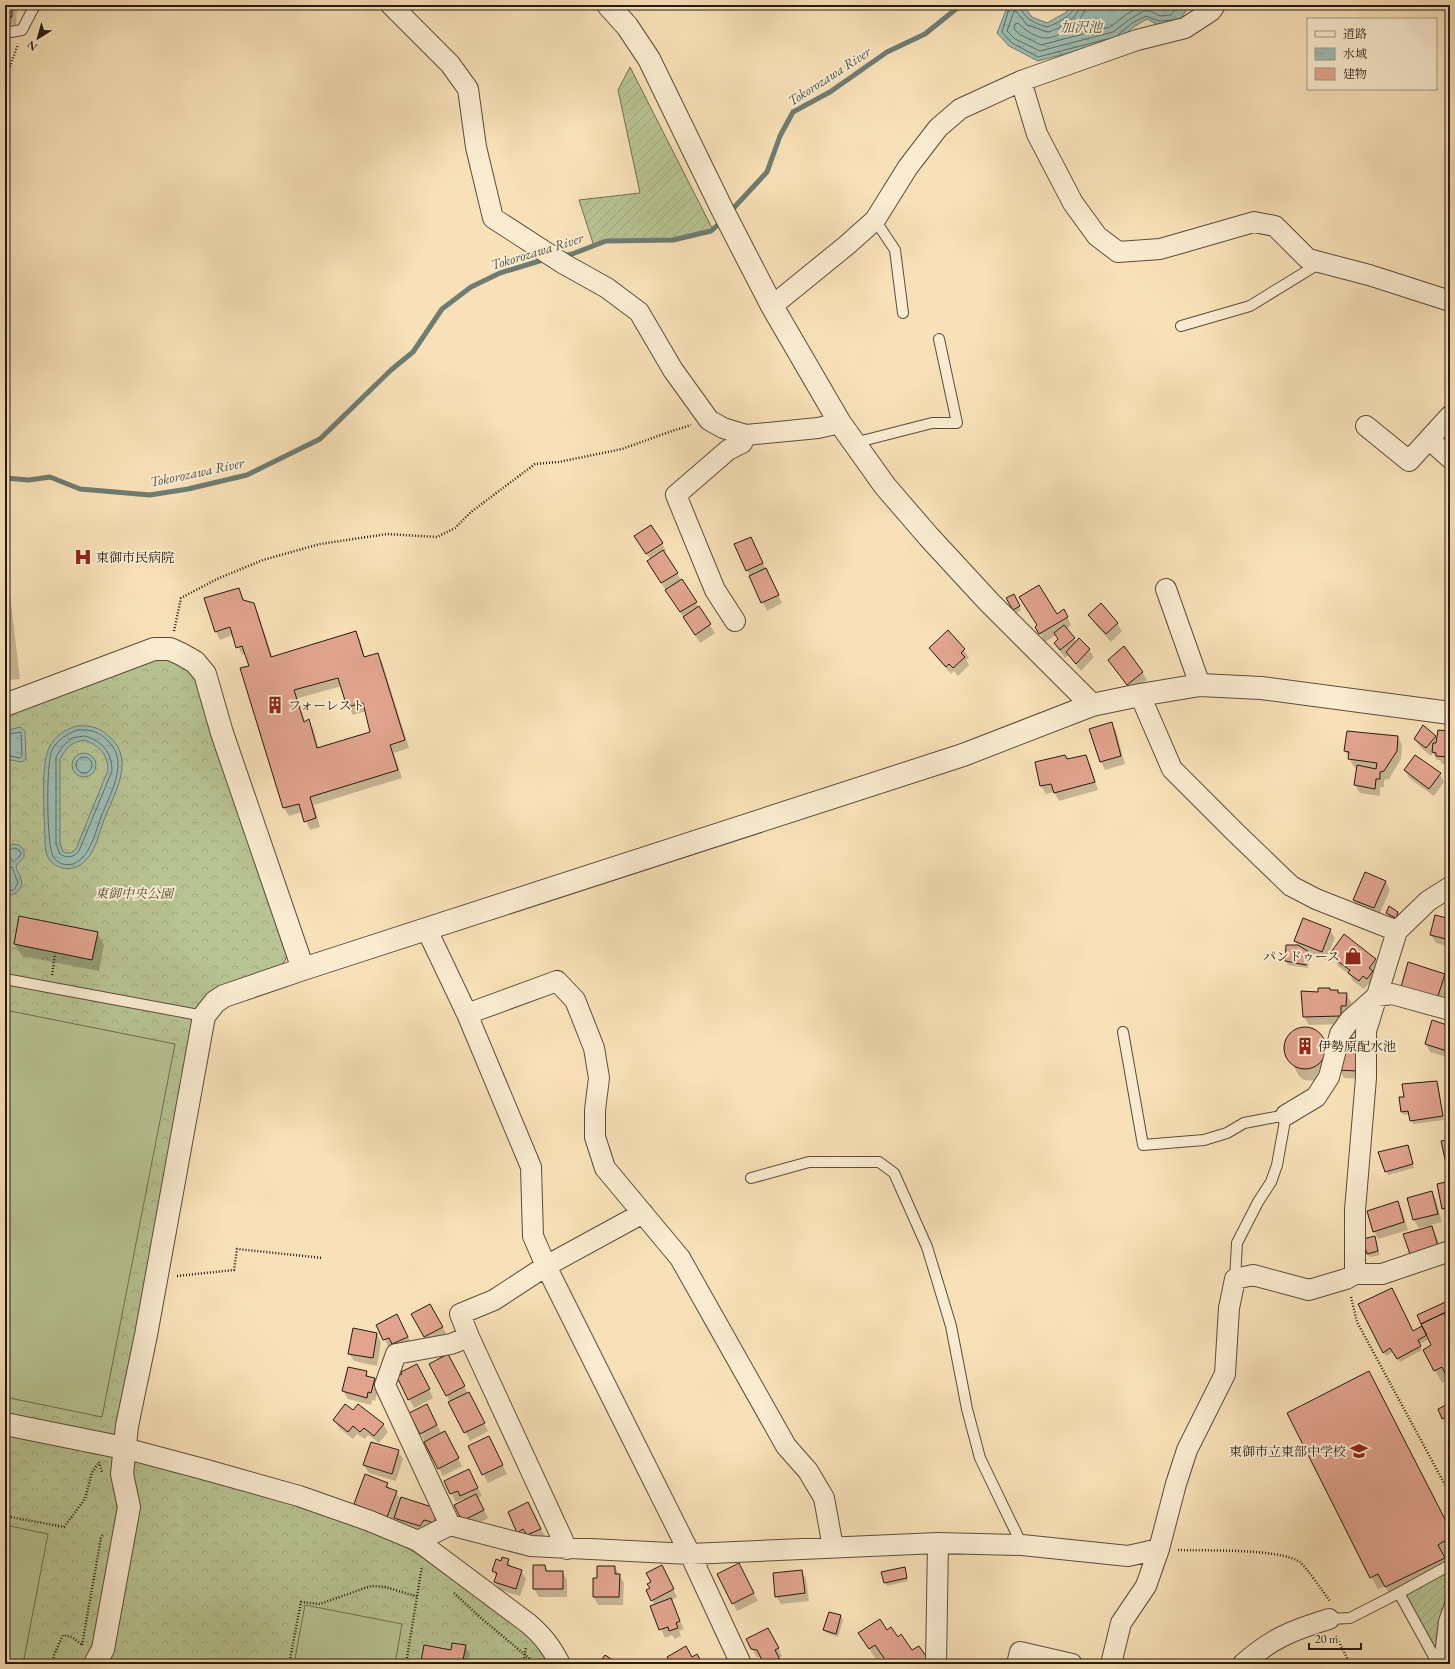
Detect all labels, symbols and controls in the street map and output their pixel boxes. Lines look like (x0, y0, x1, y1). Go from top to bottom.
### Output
north arrow (18, 18, 58, 58)
water label: 加沢池 (1060, 18, 1104, 36)
legend (1307, 18, 1437, 90)
text: 道路 (1343, 26, 1367, 42)
text: N (24, 38, 40, 54)
water label: Tokorozawa River (784, 42, 875, 110)
text: 水域 (1343, 46, 1367, 62)
text: 建物 (1343, 66, 1367, 82)
water label: Tokorozawa River (489, 228, 586, 274)
water label: Tokorozawa River (148, 453, 246, 491)
hospital icon: 東御市民病院 (73, 547, 93, 567)
place label: 東御市民病院 (96, 549, 174, 566)
building icon: フォーレスト (265, 695, 285, 715)
place label: フォーレスト (288, 697, 365, 714)
park label: 東御中央公園 (95, 885, 175, 902)
shop icon: パンドゥース (1343, 946, 1363, 966)
place label: パンドゥース (1263, 948, 1340, 965)
building icon: 伊勢原配水池 (1295, 1036, 1315, 1056)
place label: 伊勢原配水池 (1318, 1038, 1396, 1055)
school or university icon: 東御市立東部中学校 (1349, 1441, 1369, 1461)
place label: 東御市立東部中学校 (1229, 1443, 1346, 1460)
scale bar (1309, 1625, 1361, 1651)
text: 20 m (1315, 1631, 1339, 1647)

